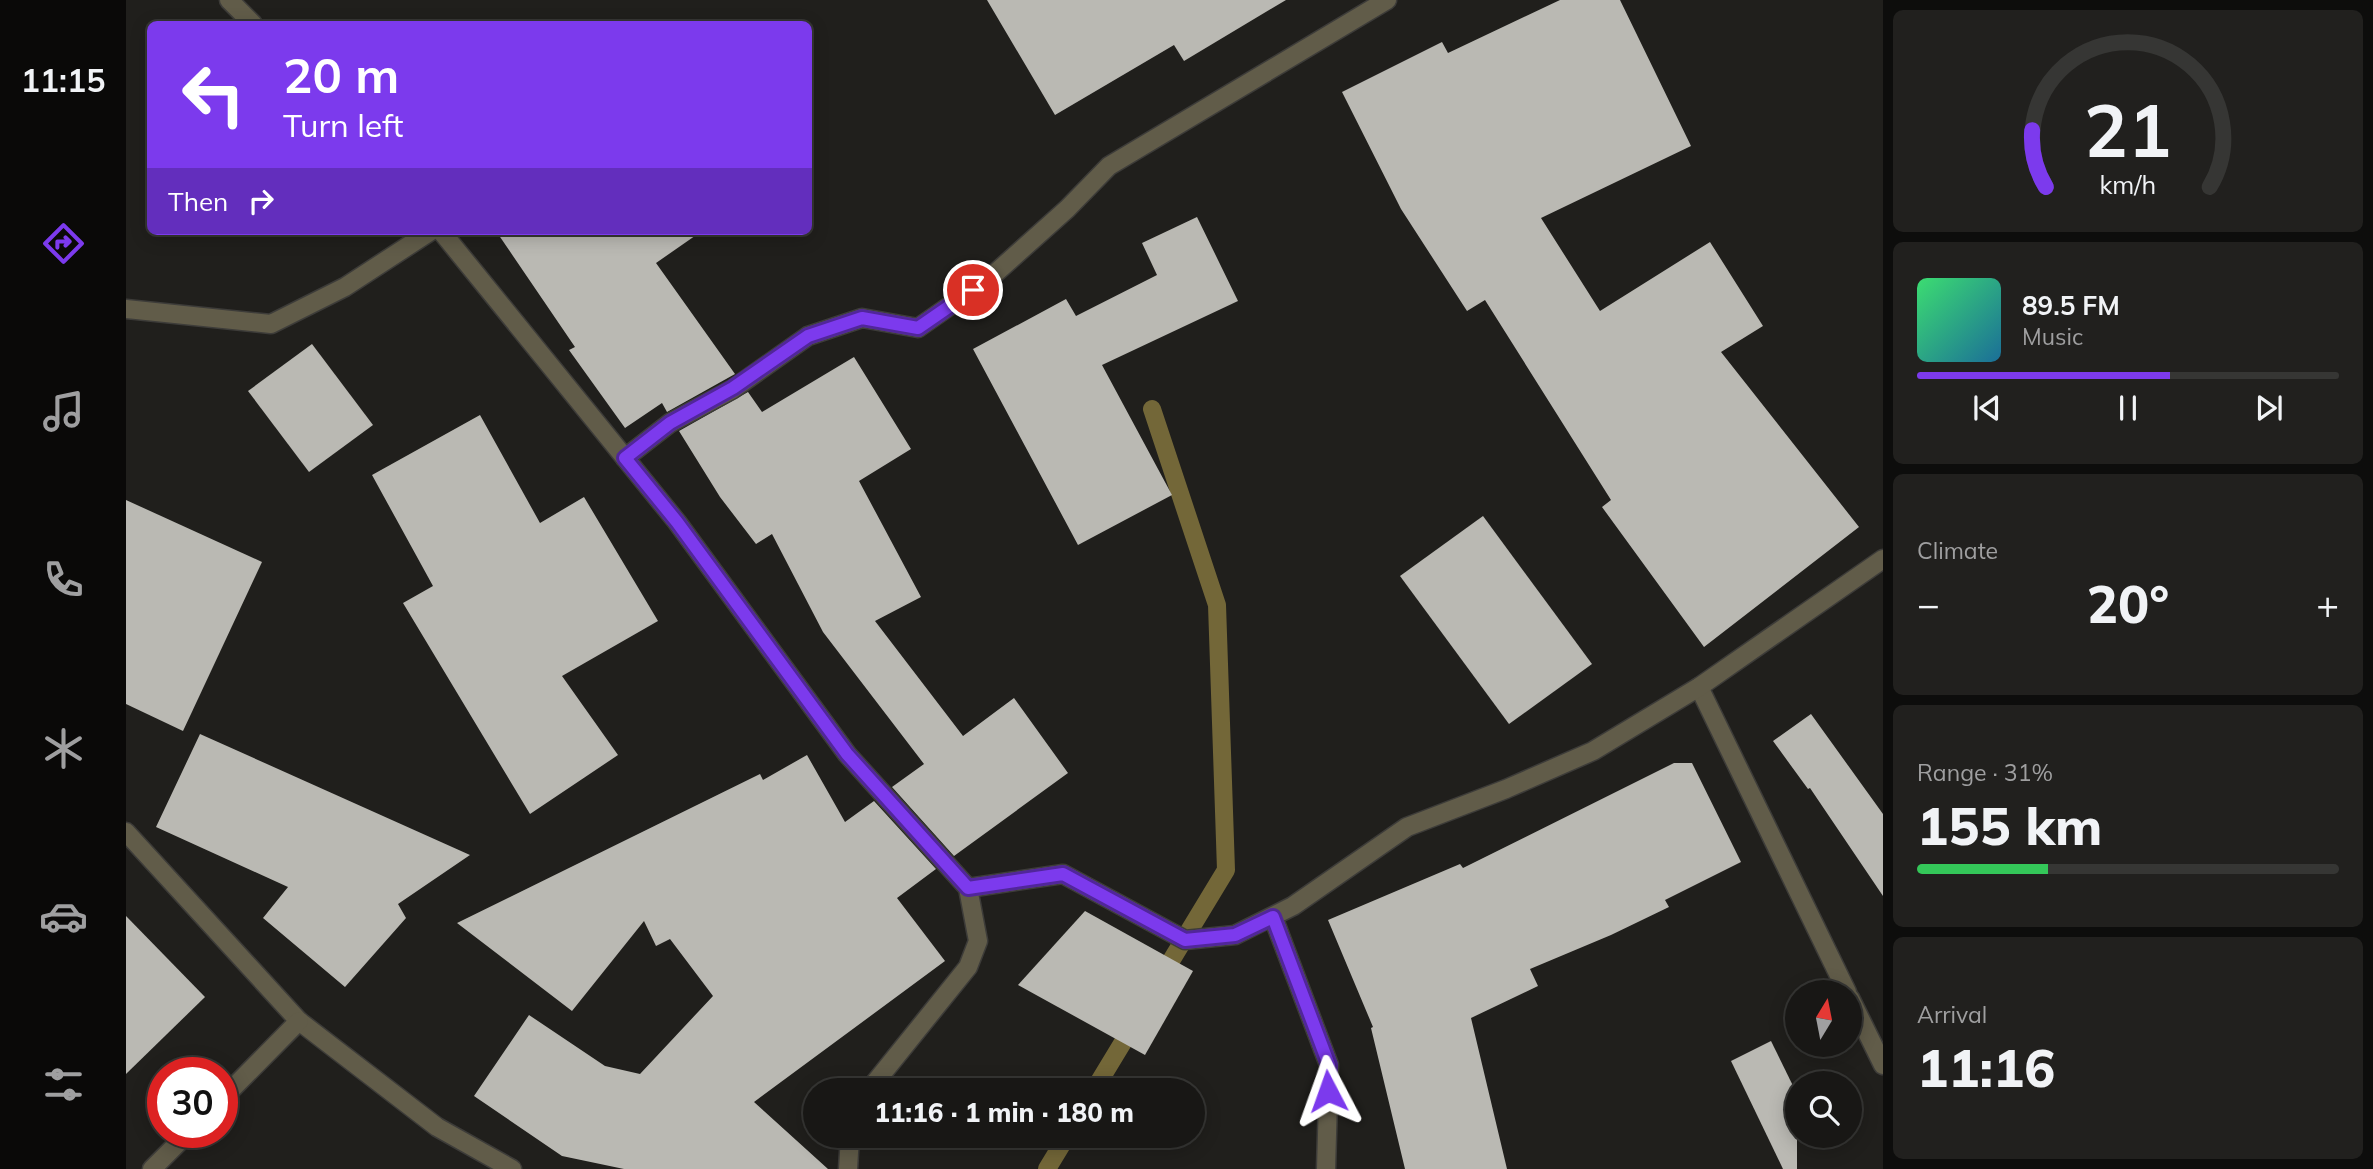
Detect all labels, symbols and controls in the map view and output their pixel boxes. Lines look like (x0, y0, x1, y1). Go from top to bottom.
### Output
text: 20 m (283, 44, 399, 105)
icon: left (168, 49, 259, 140)
text: 11:15 (21, 60, 105, 100)
text: 21 (2084, 84, 2172, 175)
text: Turn left (283, 105, 403, 145)
text: km/h (2100, 169, 2156, 200)
icon: right (242, 182, 280, 220)
text: Then (168, 185, 228, 218)
icon: directions (39, 219, 88, 268)
pin (943, 260, 1003, 320)
icon: arrive (954, 271, 992, 309)
text: 89.5 FM (2022, 289, 2120, 322)
text: Music (2022, 322, 2083, 351)
icon: music (39, 387, 88, 436)
icon: previous (1968, 389, 2006, 427)
icon: pause (2109, 389, 2147, 427)
icon: next (2250, 389, 2288, 427)
text: Climate (1917, 536, 1998, 565)
icon: phone (39, 555, 88, 604)
text: 20° (2087, 571, 2169, 636)
text: − (1917, 580, 1940, 628)
text: + (2316, 580, 2339, 628)
icon: climate (39, 724, 88, 773)
text: Range · 31% (1917, 758, 2053, 787)
text: 155 km (1917, 793, 2102, 858)
icon: car (39, 892, 88, 941)
north arrow (1785, 980, 1862, 1057)
map controls (1785, 980, 1862, 1148)
text: Arrival (1917, 1000, 1987, 1029)
text: 11:16 (1917, 1035, 2055, 1100)
position arrow (1291, 1054, 1365, 1128)
speed limit sign: 30 (147, 1057, 238, 1148)
icon: filters (39, 1060, 88, 1109)
button: search (1785, 1071, 1862, 1148)
text: 11:16 · 1 min · 180 m (874, 1096, 1134, 1129)

